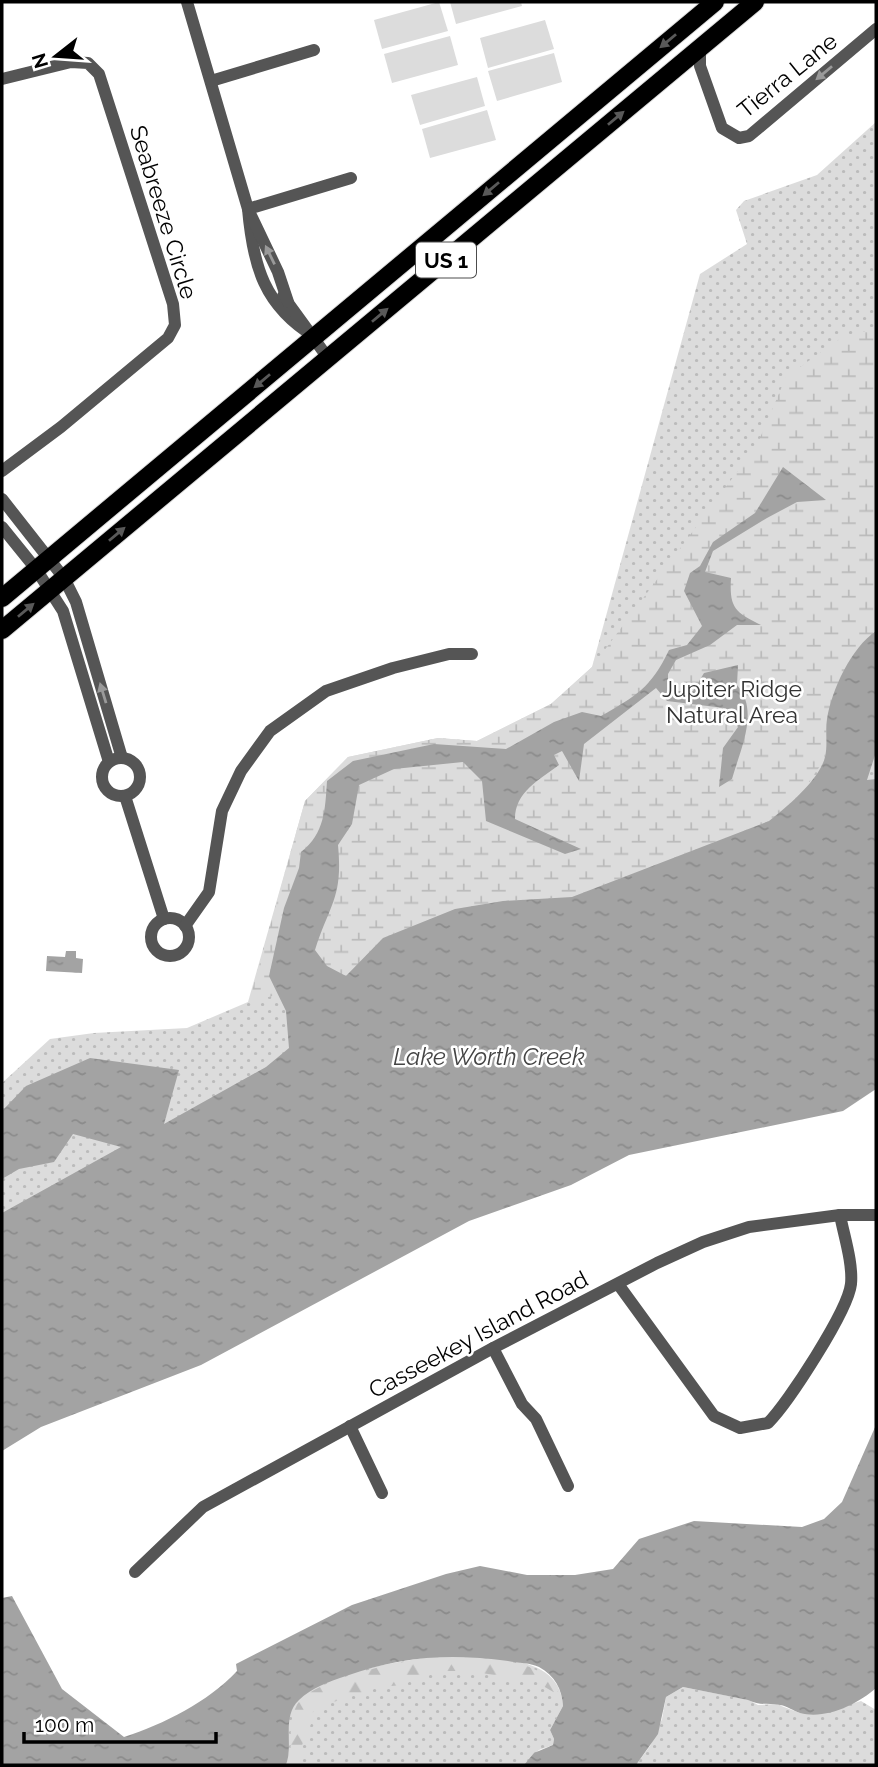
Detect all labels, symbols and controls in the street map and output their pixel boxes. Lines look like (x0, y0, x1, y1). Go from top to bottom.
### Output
north arrow (21, 21, 91, 91)
street label: Tierra Lane (732, 27, 842, 123)
one-way arrow (659, 34, 677, 49)
text: N (27, 51, 52, 71)
one-way arrow (815, 65, 833, 81)
one-way arrow (607, 110, 625, 126)
street label: Seabreeze Circle (125, 122, 203, 302)
one-way arrow (483, 181, 500, 196)
road number: US 1 (416, 243, 476, 278)
one-way arrow (264, 245, 276, 265)
one-way arrow (371, 307, 389, 322)
one-way arrow (254, 373, 271, 388)
one-way arrow (108, 527, 125, 542)
one-way arrow (17, 603, 34, 618)
park label: Jupiter Ridge Natural Area (662, 675, 802, 728)
one-way arrow (97, 682, 107, 703)
water label: Lake Worth Creek (393, 1042, 585, 1071)
street label: Casseekey Island Road (364, 1265, 592, 1403)
scale bar (24, 1700, 217, 1744)
text: 100 m (35, 1712, 94, 1737)

